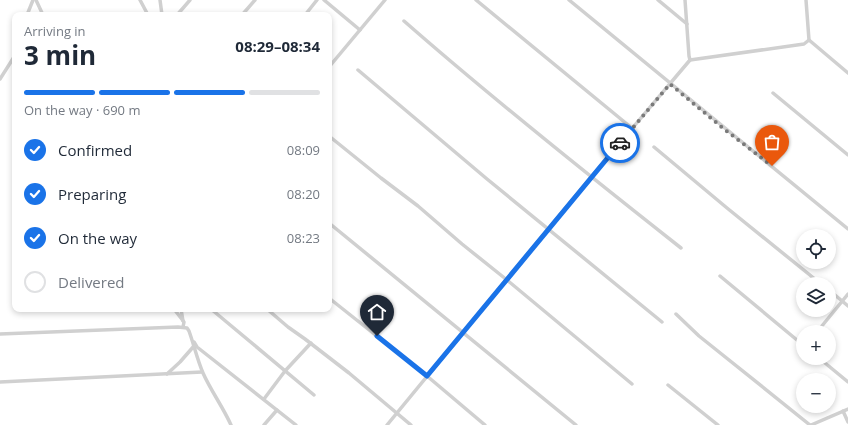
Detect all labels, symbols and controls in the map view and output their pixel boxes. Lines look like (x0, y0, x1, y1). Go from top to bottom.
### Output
text: Arriving in (24, 22, 86, 40)
text: 08:29–08:34 (235, 36, 320, 56)
text: 3 min (24, 37, 96, 73)
text: On the way · 690 m (24, 101, 140, 119)
courier (600, 123, 640, 163)
pin (755, 125, 789, 166)
icon: bag (761, 131, 783, 153)
icon: car (609, 132, 631, 154)
icon: check (24, 139, 46, 161)
text: Confirmed (58, 140, 132, 160)
text: 08:09 (287, 141, 320, 159)
icon: check (24, 183, 46, 205)
text: Preparing (58, 184, 126, 204)
text: 08:20 (287, 185, 320, 203)
icon: check (24, 227, 46, 249)
text: On the way (58, 228, 137, 248)
text: 08:23 (287, 229, 320, 247)
map controls (796, 229, 836, 413)
button: locate (796, 229, 836, 269)
text: Delivered (58, 272, 125, 292)
button: layers (796, 277, 836, 317)
pin (360, 295, 394, 336)
icon: home (366, 301, 388, 323)
button: + (796, 325, 836, 365)
button: − (796, 373, 836, 413)

